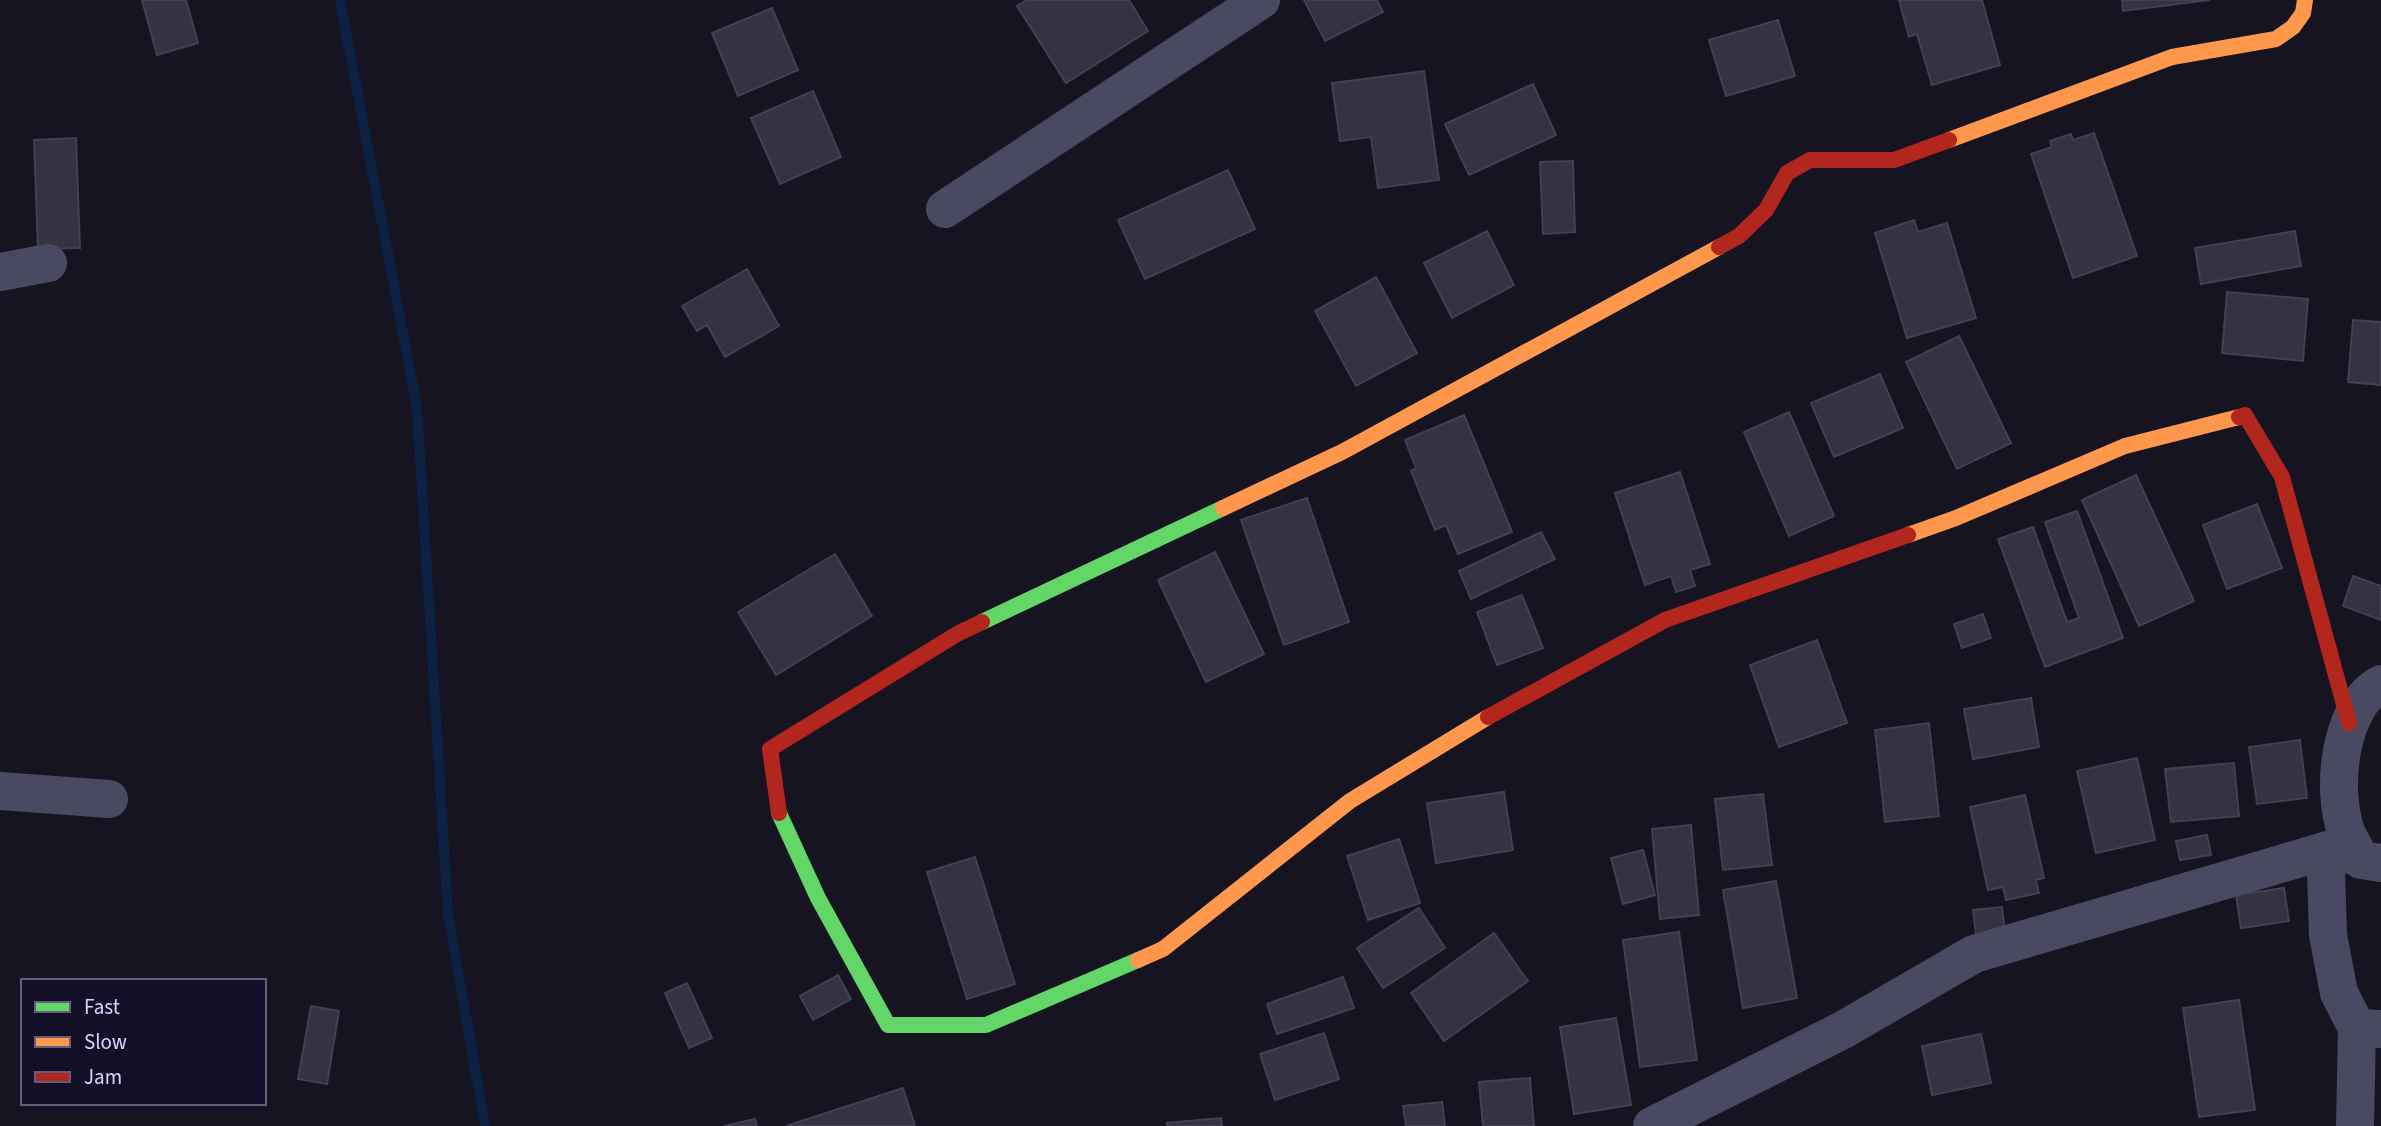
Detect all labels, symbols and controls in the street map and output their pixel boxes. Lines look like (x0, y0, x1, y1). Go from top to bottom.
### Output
legend (21, 979, 266, 1105)
text: Fast (84, 992, 120, 1022)
text: Slow (84, 1027, 127, 1057)
text: Jam (84, 1062, 122, 1092)

